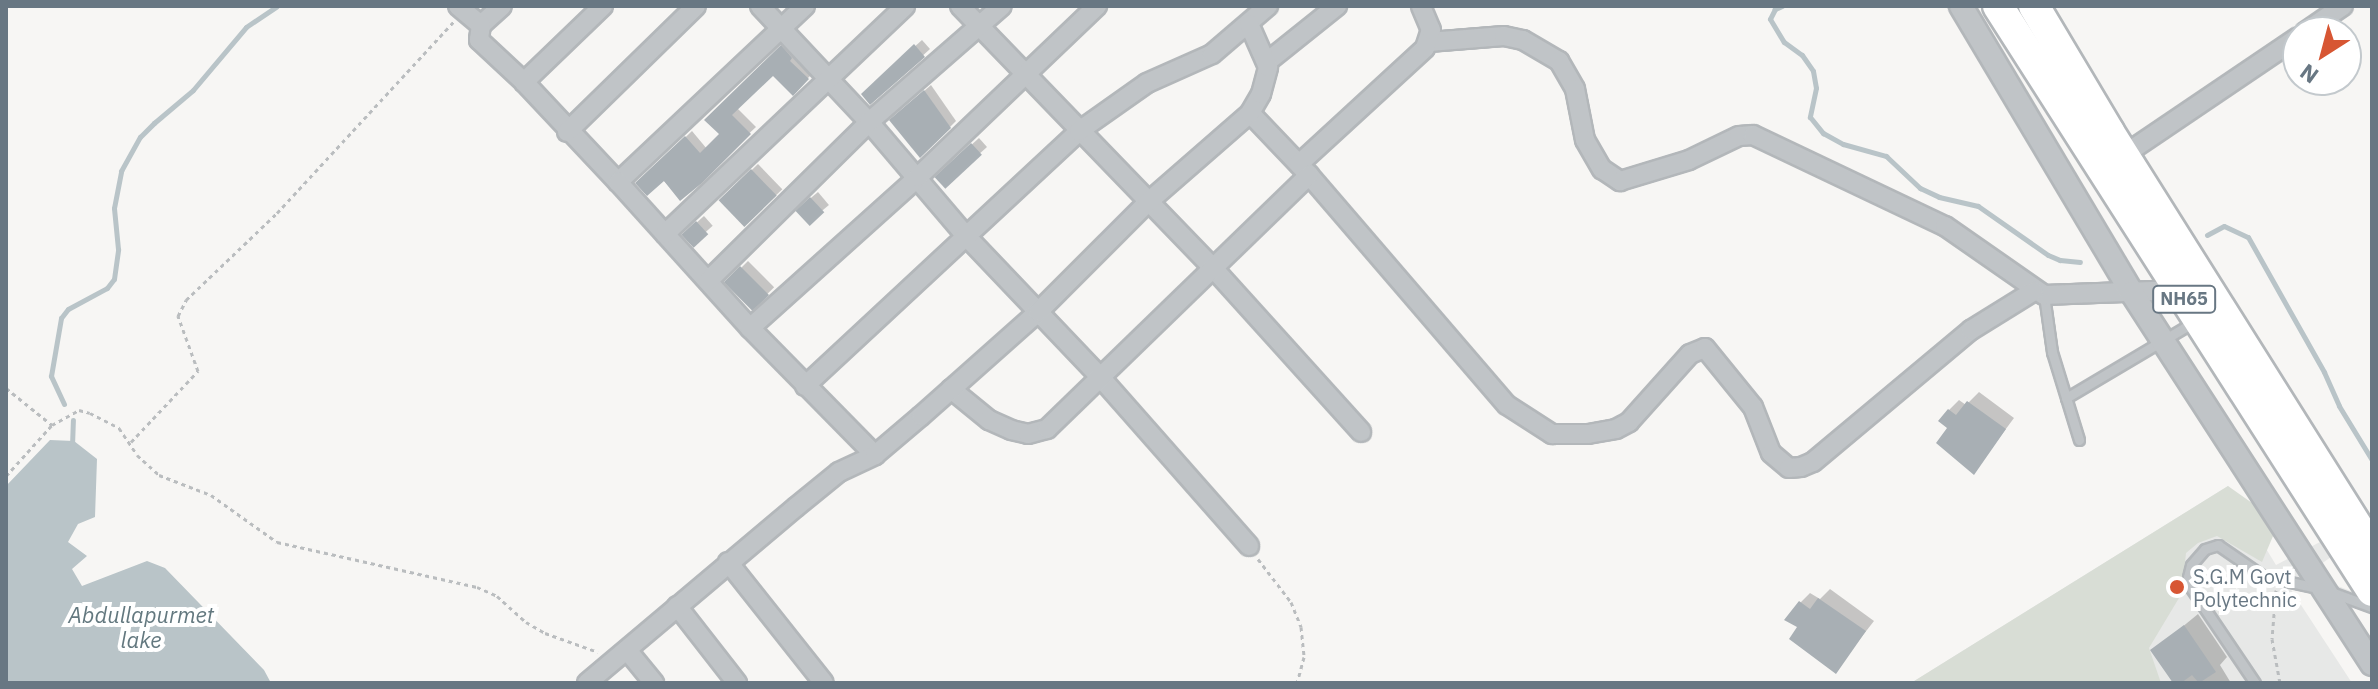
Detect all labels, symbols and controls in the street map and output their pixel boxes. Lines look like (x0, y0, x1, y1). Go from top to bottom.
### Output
north arrow (2282, 16, 2362, 96)
text: N (2294, 58, 2324, 91)
road number: NH65 (2152, 285, 2216, 313)
place label: S.G.M Govt Polytechnic (2193, 564, 2297, 611)
marker: S.G.M Govt Polytechnic (2168, 578, 2186, 596)
water label: Abdullapurmet lake (68, 601, 214, 652)

